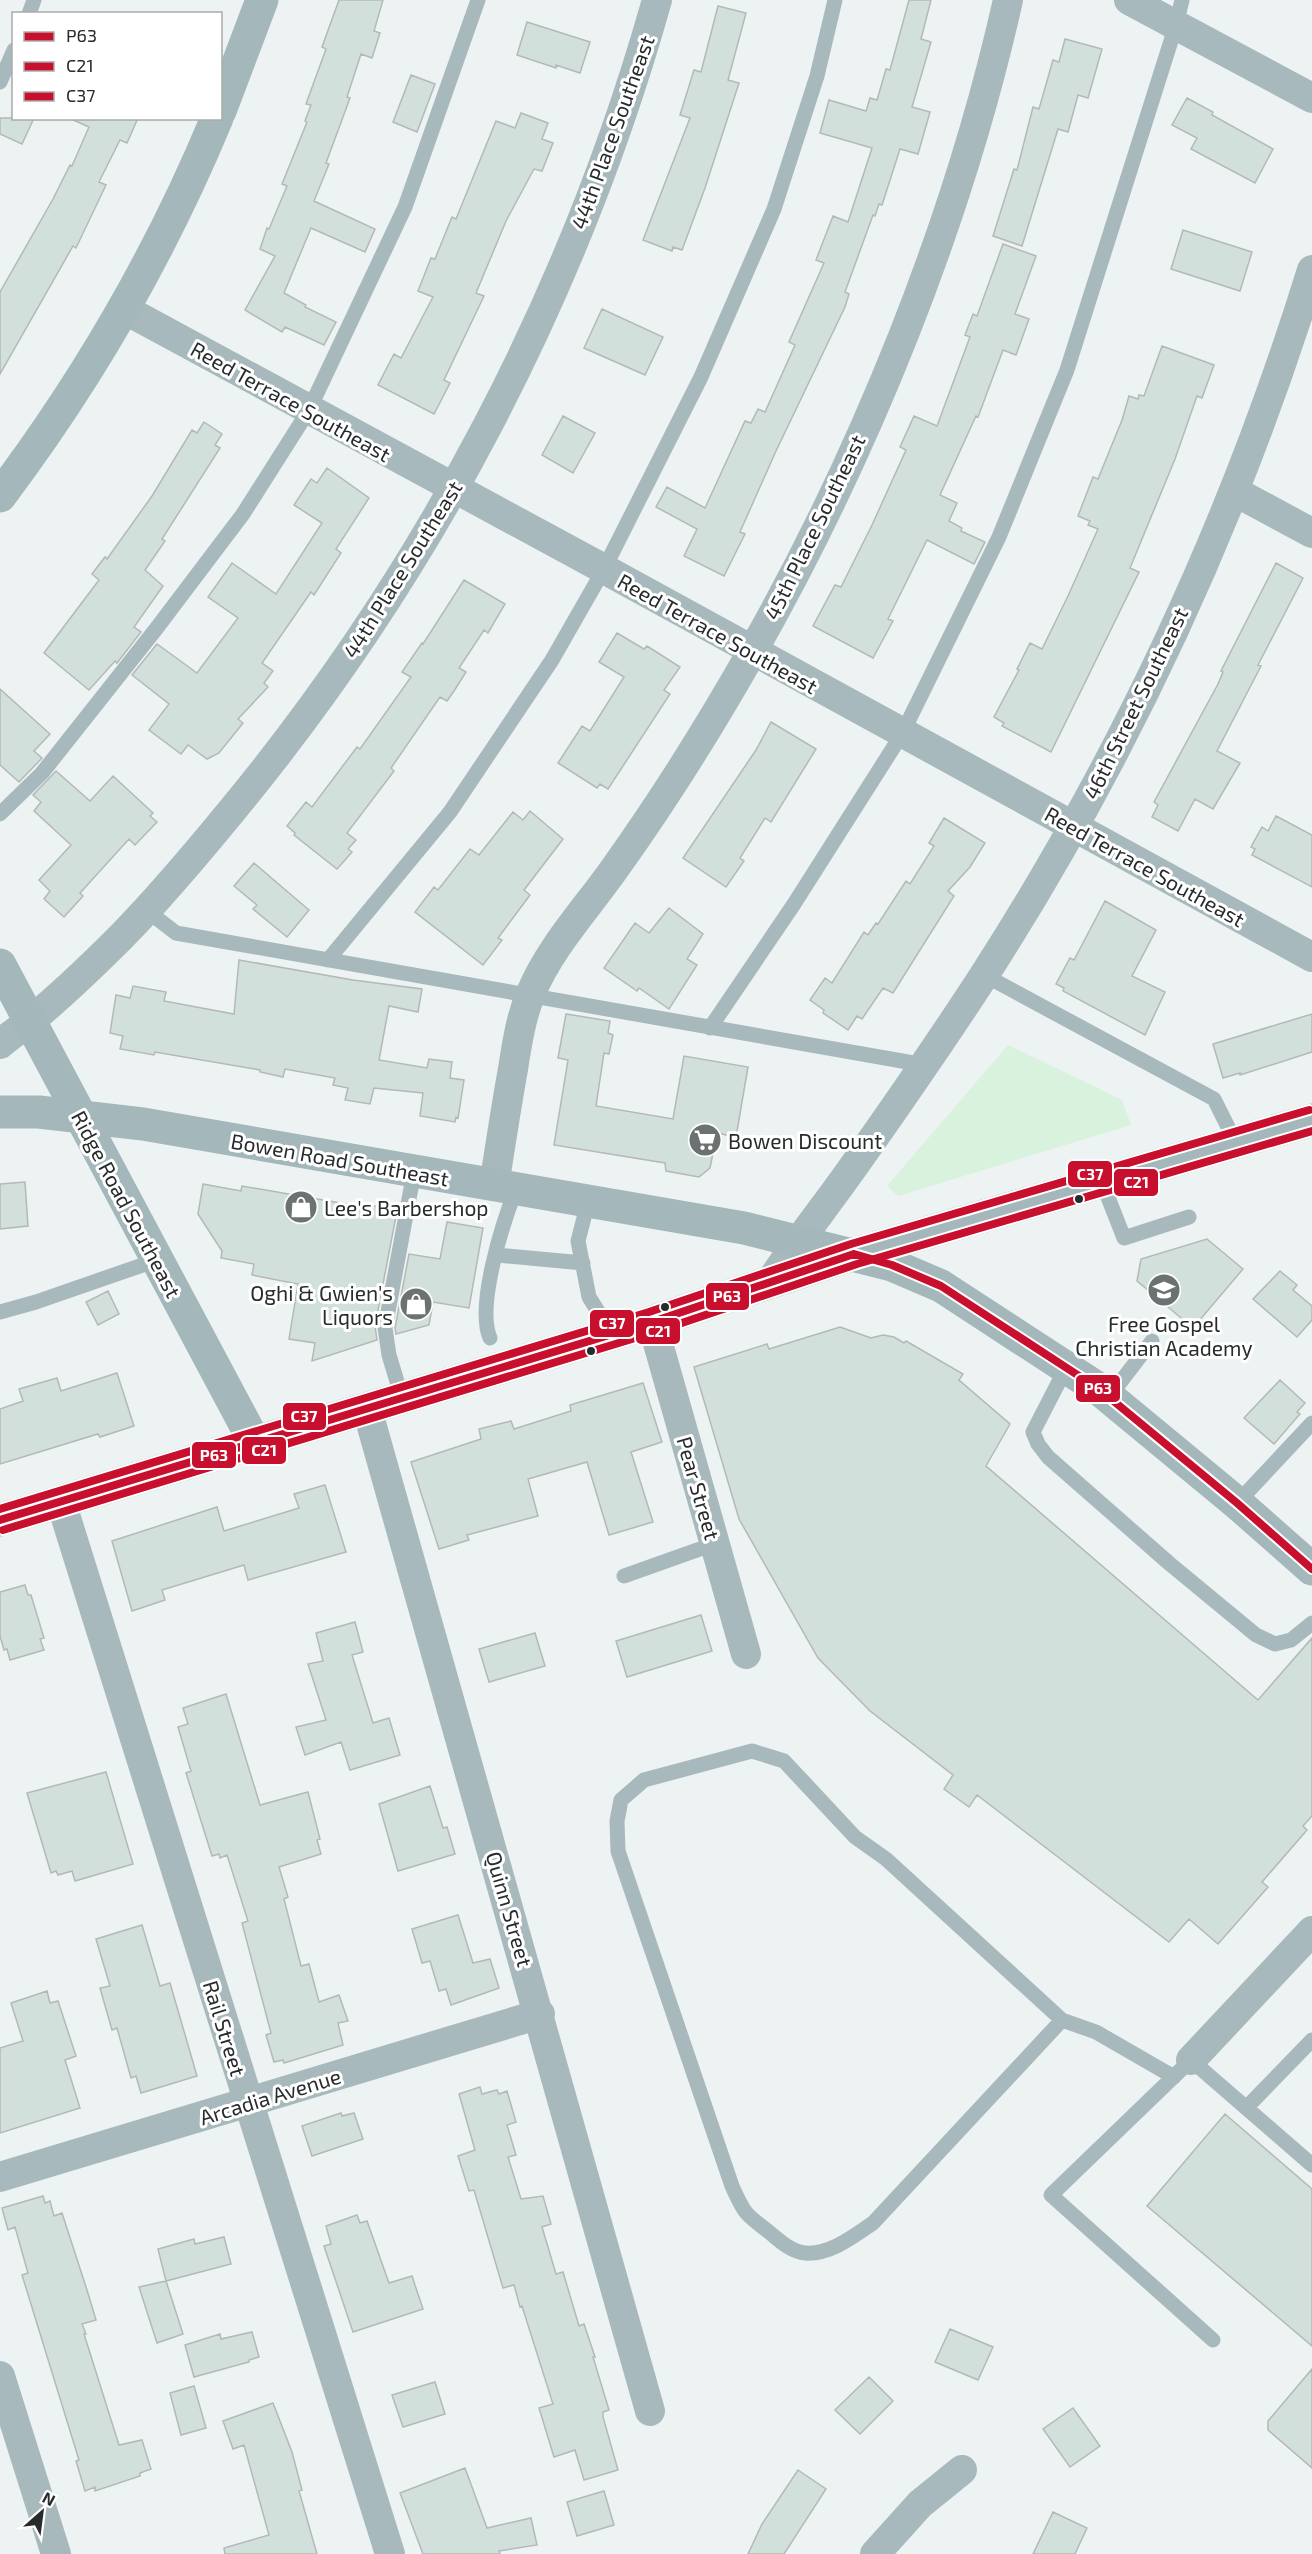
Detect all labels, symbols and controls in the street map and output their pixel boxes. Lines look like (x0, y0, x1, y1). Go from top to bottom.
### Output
legend (12, 12, 222, 120)
text: P63 (66, 24, 97, 46)
street label: 44th Place Southeast (565, 32, 659, 232)
text: C21 (66, 54, 94, 76)
text: C37 (66, 84, 95, 106)
street label: Reed Terrace Southeast (187, 336, 395, 466)
street label: 45th Place Southeast (758, 430, 870, 624)
street label: 44th Place Southeast (337, 476, 467, 662)
street label: Reed Terrace Southeast (614, 568, 822, 698)
street label: 46th Street Southeast (1078, 603, 1192, 803)
street label: Reed Terrace Southeast (1041, 801, 1249, 931)
street label: Ridge Road Southeast (67, 1106, 187, 1302)
supermarket icon: Bowen Discount (687, 1122, 723, 1158)
street label: Bowen Road Southeast (229, 1128, 451, 1190)
place label: Bowen Discount (728, 1128, 882, 1153)
line badge: C37 (1067, 1160, 1113, 1188)
text: C37 (1077, 1164, 1104, 1183)
line badge: C21 (1113, 1168, 1159, 1197)
text: C21 (1123, 1172, 1149, 1191)
shop icon: Lee's Barbershop (283, 1189, 319, 1225)
unlabelled marker (1073, 1193, 1085, 1205)
place label: Lee's Barbershop (324, 1195, 489, 1220)
school or university icon: Free Gospel Christian Academy (1146, 1272, 1182, 1308)
place label: Oghi & Gwien's Liquors (250, 1280, 393, 1329)
line badge: P63 (705, 1282, 750, 1311)
shop icon: Oghi & Gwien's Liquors (398, 1286, 434, 1322)
text: P63 (713, 1286, 741, 1305)
unlabelled marker (659, 1301, 671, 1313)
line badge: C37 (589, 1309, 635, 1338)
place label: Free Gospel Christian Academy (1075, 1311, 1253, 1360)
text: C37 (599, 1313, 626, 1332)
line badge: C21 (635, 1317, 681, 1345)
text: C21 (645, 1321, 671, 1340)
unlabelled marker (585, 1345, 597, 1357)
line badge: P63 (1075, 1374, 1121, 1403)
text: P63 (1084, 1378, 1112, 1397)
line badge: C37 (282, 1402, 327, 1431)
text: C37 (291, 1406, 318, 1425)
street label: Pear Street (672, 1434, 726, 1542)
line badge: C21 (241, 1436, 287, 1465)
text: C21 (251, 1440, 277, 1459)
line badge: P63 (191, 1441, 237, 1469)
text: P63 (200, 1445, 228, 1464)
street label: Quinn Street (481, 1849, 538, 1970)
street label: Rail Street (199, 1977, 251, 2079)
street label: Arcadia Avenue (196, 2063, 344, 2129)
north arrow (12, 2482, 72, 2542)
text: N (40, 2487, 59, 2509)

